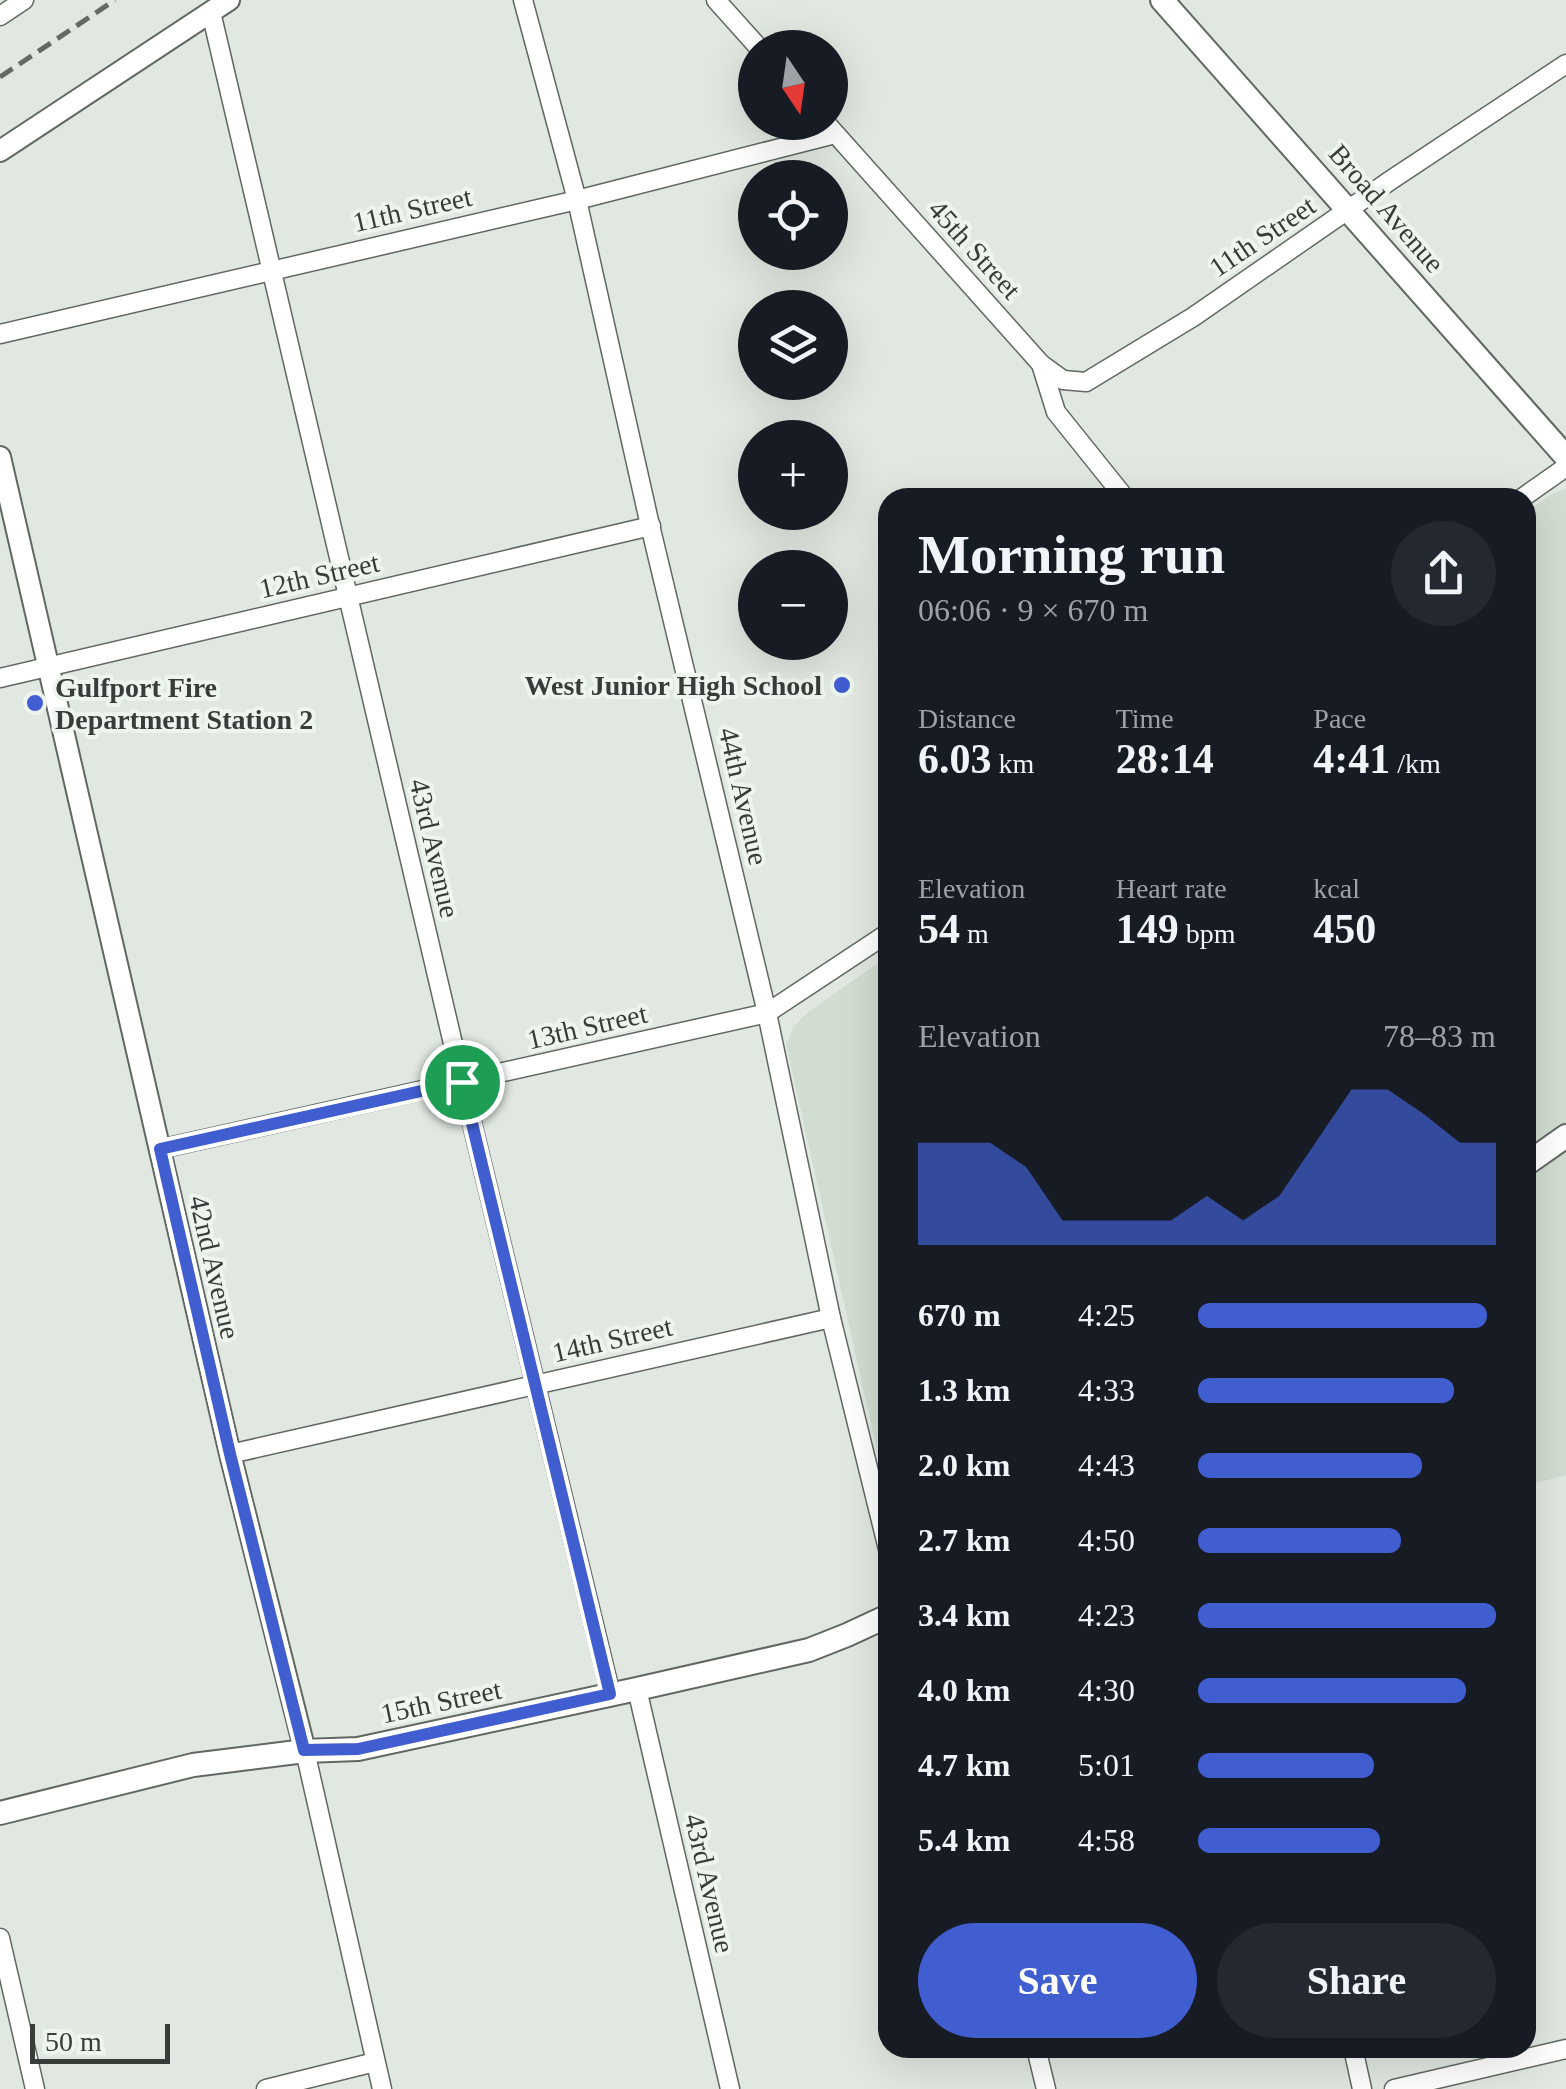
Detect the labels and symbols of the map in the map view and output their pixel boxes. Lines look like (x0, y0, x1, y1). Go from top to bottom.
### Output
north arrow (738, 30, 848, 140)
street label: Broad Avenue (1323, 138, 1450, 278)
street label: 11th Street (350, 181, 475, 238)
street label: 11th Street (1203, 190, 1321, 283)
street label: 45th Street (922, 194, 1027, 305)
street label: 12th Street (256, 547, 382, 604)
place label: West Junior High School (525, 670, 822, 701)
place label: Gulfport Fire Department Station 2 (55, 672, 313, 735)
marker: West Junior High School (831, 674, 853, 696)
marker: Gulfport Fire Department Station 2 (24, 692, 46, 714)
street label: 44th Avenue (713, 724, 774, 868)
street label: 43rd Avenue (403, 776, 466, 921)
street label: 13th Street (524, 998, 650, 1055)
pin (420, 1040, 505, 1125)
street label: 42nd Avenue (183, 1192, 246, 1342)
street label: 14th Street (549, 1311, 675, 1368)
street label: 15th Street (378, 1674, 504, 1729)
street label: 43rd Avenue (678, 1811, 741, 1956)
scale bar (30, 2019, 170, 2064)

